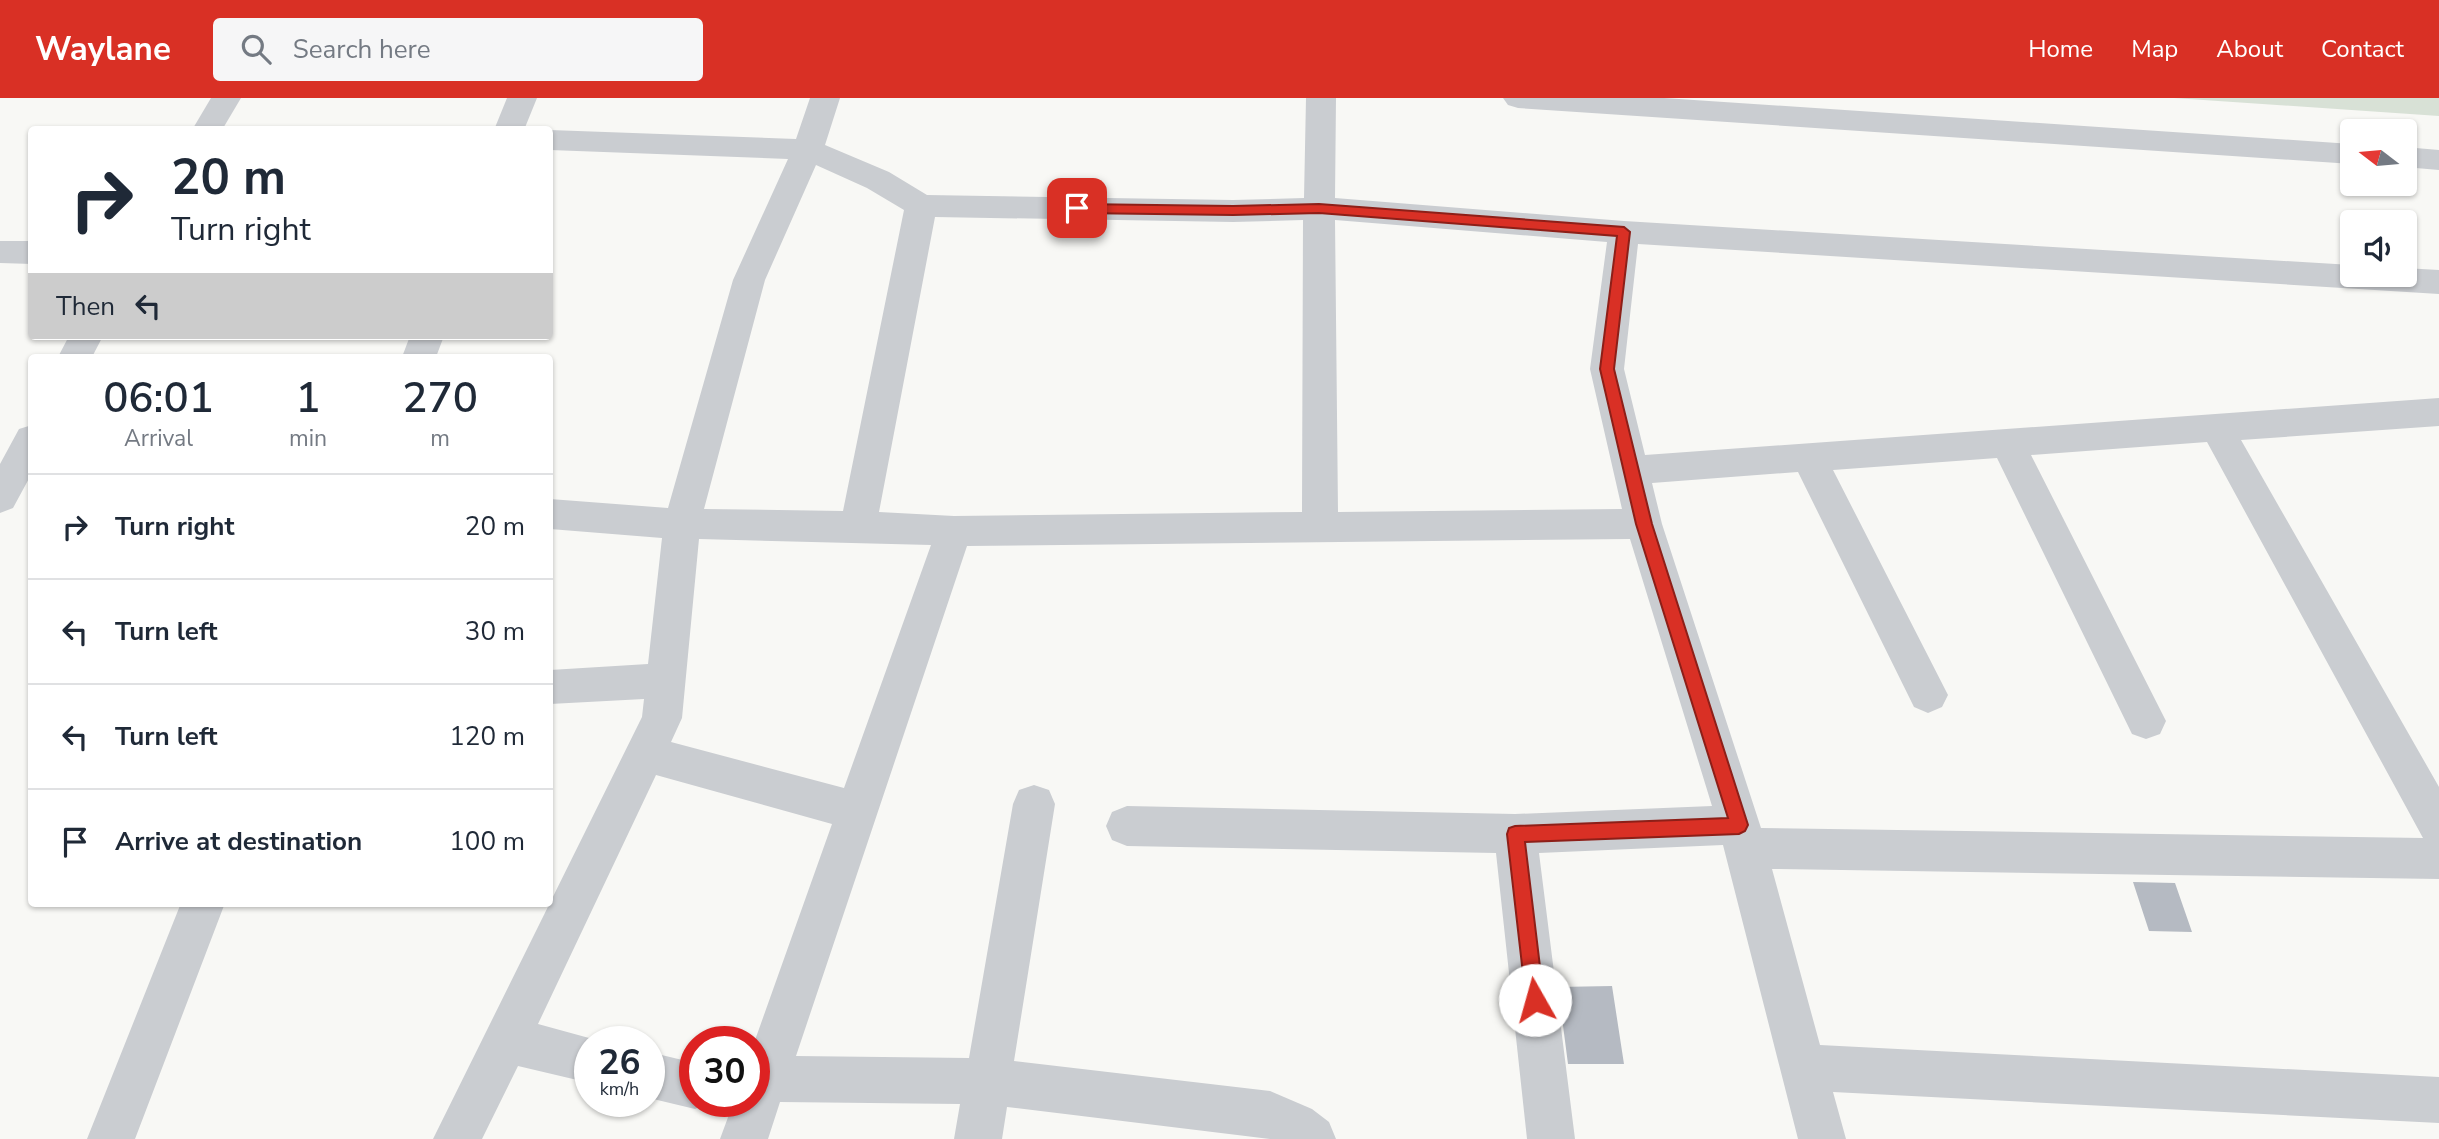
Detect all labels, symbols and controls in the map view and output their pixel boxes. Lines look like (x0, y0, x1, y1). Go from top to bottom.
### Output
search box (213, 18, 703, 81)
text: Waylane (35, 27, 171, 72)
icon: search (237, 30, 275, 68)
text: Search here (293, 32, 431, 67)
text: Home (2028, 33, 2093, 65)
text: Map (2131, 33, 2178, 65)
text: About (2216, 33, 2283, 65)
text: Contact (2321, 33, 2404, 65)
north arrow (2340, 119, 2417, 196)
map controls (2340, 119, 2417, 287)
text: 20 m (171, 144, 286, 211)
icon: right (56, 154, 147, 245)
pin (1047, 178, 1107, 238)
icon: arrive (1058, 189, 1096, 227)
text: Turn right (171, 208, 311, 251)
button: sound (2340, 210, 2417, 287)
icon: left (129, 287, 167, 325)
text: Then (56, 289, 115, 324)
text: 06:01 (103, 370, 214, 427)
text: 1 (295, 370, 321, 427)
text: 270 (402, 370, 478, 427)
text: Arrival (124, 423, 193, 454)
text: min (289, 423, 327, 454)
text: m (430, 423, 450, 454)
icon: right (56, 508, 94, 546)
text: Turn right (115, 509, 234, 544)
text: 20 m (465, 509, 525, 544)
icon: left (56, 613, 94, 651)
text: Turn left (115, 614, 218, 649)
text: 30 m (465, 614, 525, 649)
icon: left (56, 718, 94, 756)
text: Turn left (115, 719, 218, 754)
text: 120 m (449, 719, 525, 754)
icon: arrive (56, 823, 94, 861)
text: Arrive at destination (115, 824, 362, 859)
text: 100 m (449, 824, 525, 859)
position arrow (1498, 963, 1572, 1037)
speed limit sign: 30 (679, 1026, 770, 1117)
text: 26 (598, 1039, 641, 1086)
text: km/h (600, 1077, 639, 1101)

